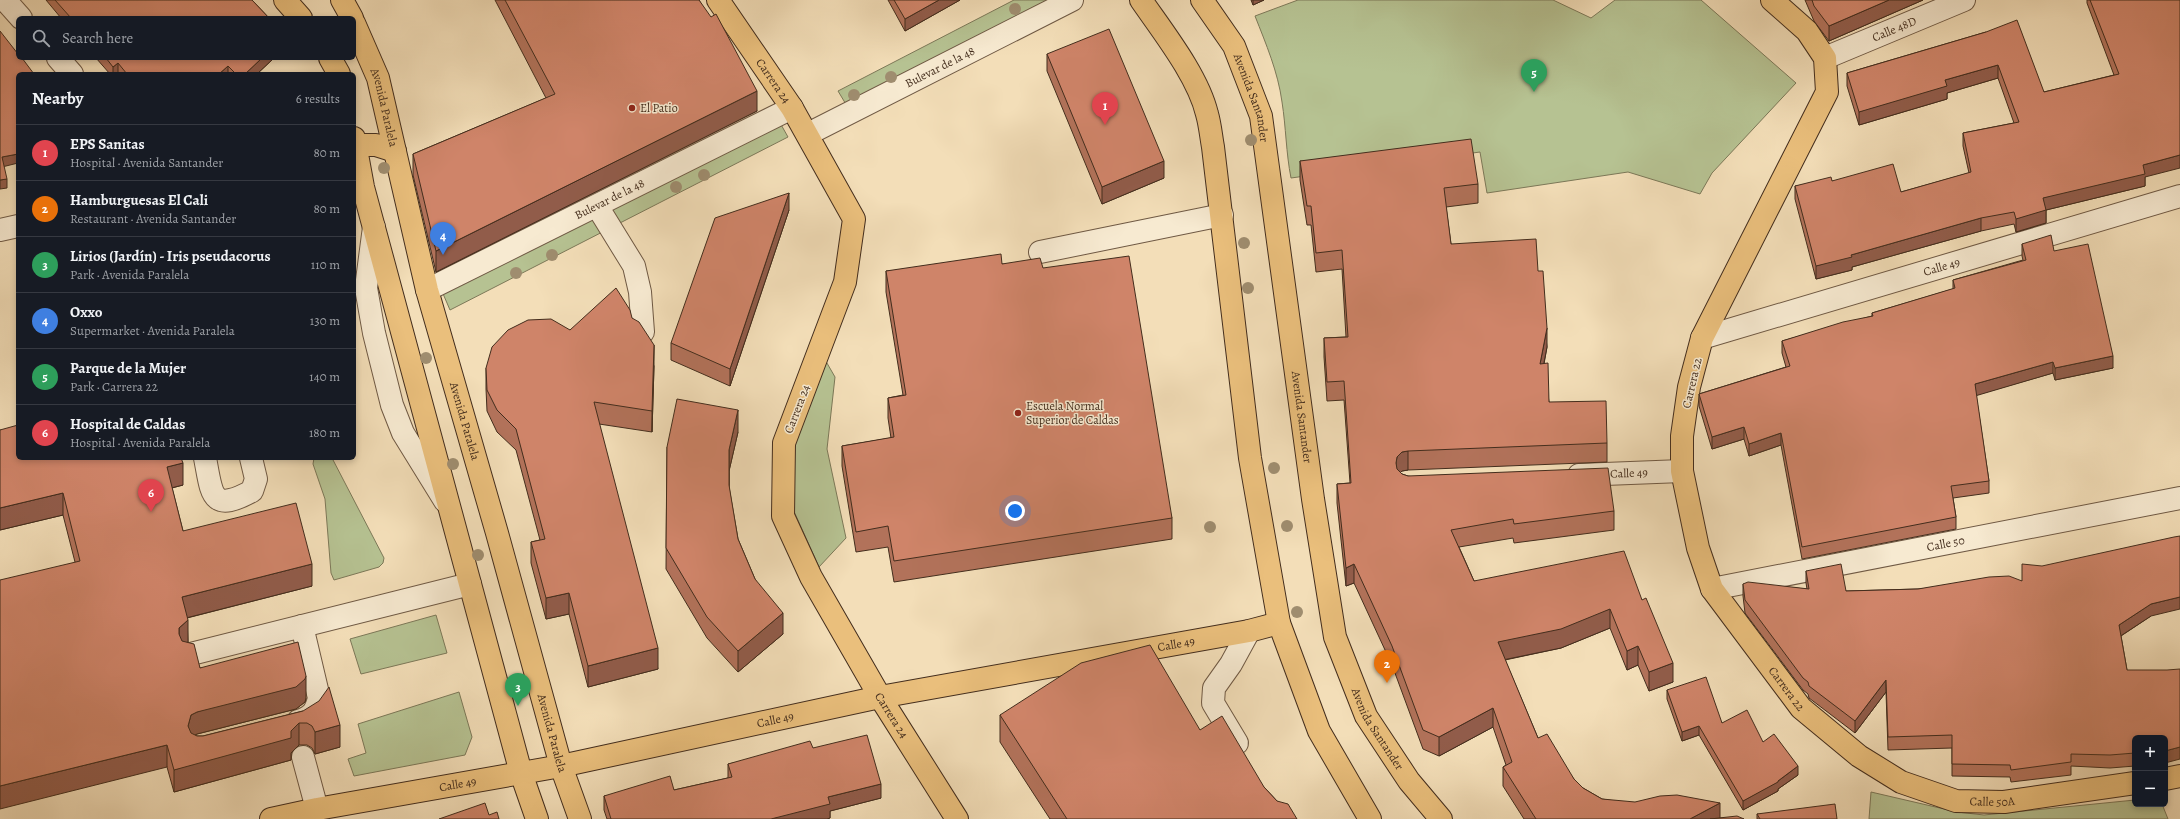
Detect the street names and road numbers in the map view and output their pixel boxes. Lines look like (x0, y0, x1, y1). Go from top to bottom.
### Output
street label: Calle 48D (1870, 13, 1919, 45)
street label: Bulevar de la 48 (902, 43, 978, 91)
street label: Avenida Santander (1229, 50, 1273, 143)
street label: Carrera 24 (752, 55, 795, 107)
street label: Avenida Paralela (366, 64, 402, 149)
street label: Bulevar de la 48 (572, 175, 647, 223)
street label: Calle 49 (1921, 254, 1962, 280)
street label: Carrera 22 (1678, 356, 1706, 410)
street label: Avenida Santander (1288, 369, 1316, 465)
street label: Avenida Paralela (446, 379, 484, 462)
street label: Carrera 24 (780, 382, 814, 436)
street label: Calle 49 (1610, 464, 1648, 482)
street label: Calle 50 (1925, 532, 1966, 555)
street label: Calle 49 (1156, 633, 1196, 655)
street label: Carrera 22 (1765, 663, 1809, 714)
street label: Avenida Santander (1347, 685, 1408, 773)
street label: Carrera 24 (871, 690, 912, 742)
street label: Avenida Paralela (533, 691, 571, 775)
street label: Calle 49 (755, 708, 795, 731)
street label: Calle 49 (438, 773, 478, 795)
street label: Calle 50A (1969, 792, 2017, 810)

